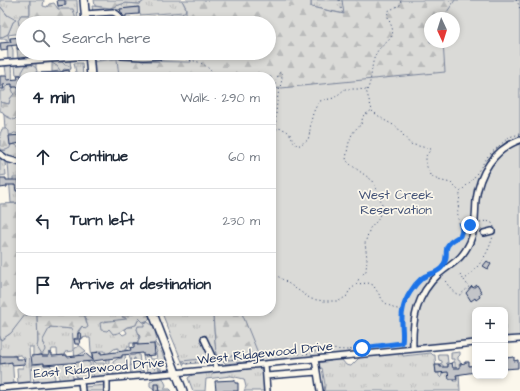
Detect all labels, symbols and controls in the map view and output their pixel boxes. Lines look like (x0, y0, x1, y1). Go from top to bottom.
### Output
north arrow (424, 12, 460, 48)
search box (16, 16, 276, 60)
icon: search (30, 27, 52, 49)
text: Search here (62, 28, 151, 49)
text: 4 min (32, 86, 75, 110)
text: Walk · 290 m (181, 89, 260, 107)
icon: ahead (32, 146, 54, 168)
text: Continue (70, 146, 128, 167)
text: 60 m (228, 148, 260, 166)
park label: West Creek Reservation (359, 186, 433, 219)
icon: left (32, 210, 54, 232)
text: Turn left (70, 210, 134, 231)
text: 230 m (222, 212, 260, 230)
route end (461, 216, 479, 234)
icon: arrive (32, 274, 54, 296)
text: Arrive at destination (70, 274, 211, 295)
map controls (472, 307, 508, 379)
button: + (472, 307, 508, 343)
street label: West Ridgewood Drive (196, 337, 334, 370)
route start (353, 339, 371, 357)
button: − (472, 343, 508, 379)
street label: East Ridgewood Drive (33, 353, 165, 384)

